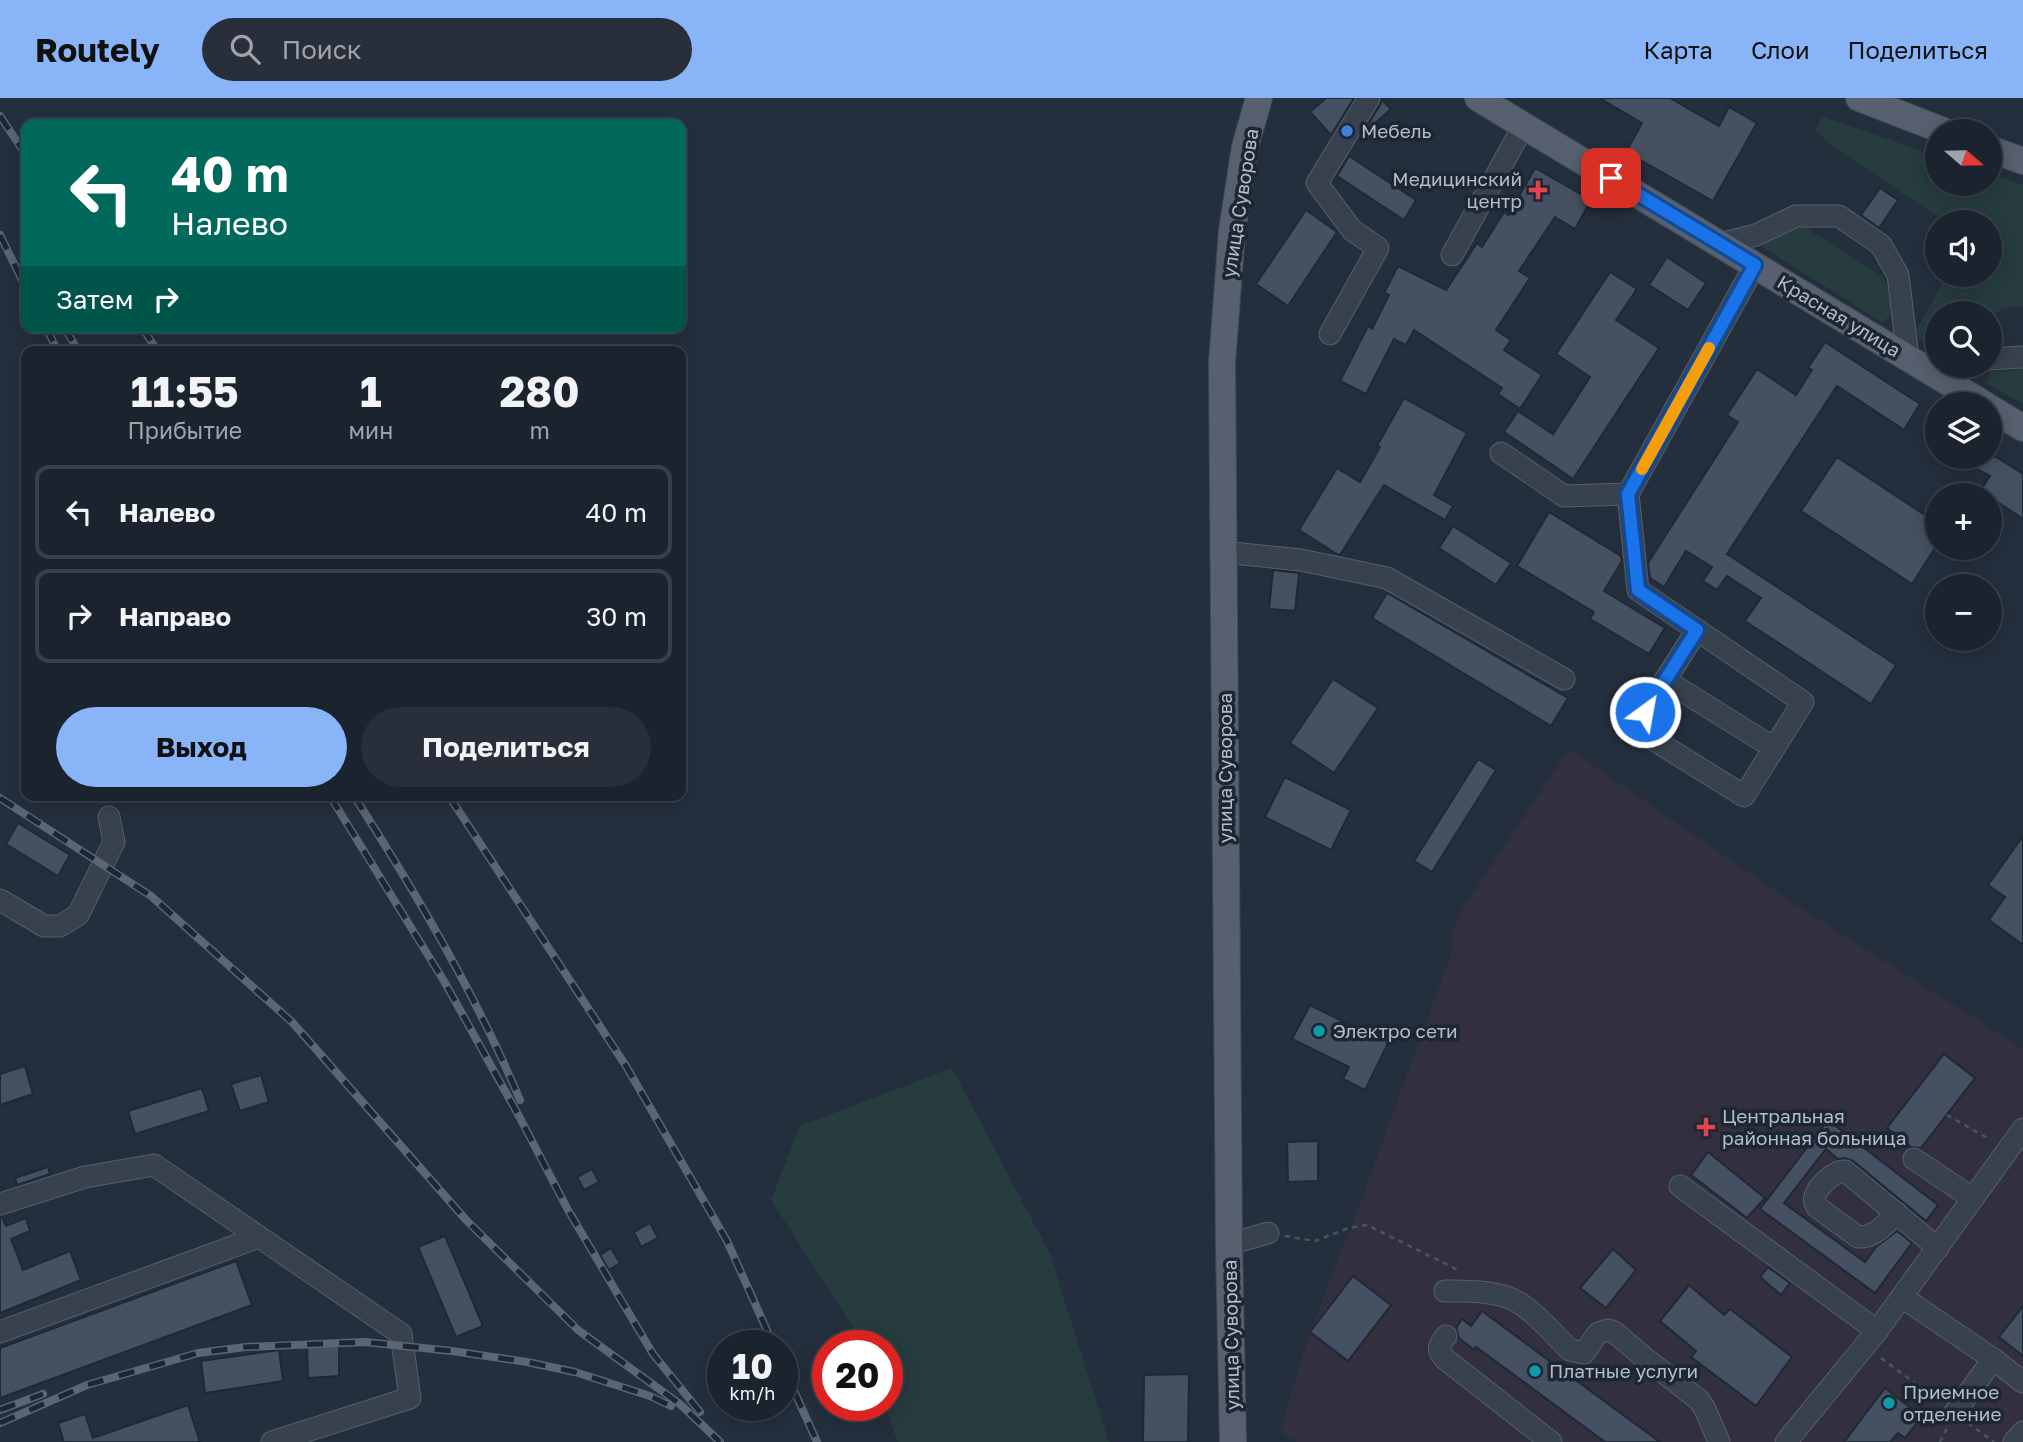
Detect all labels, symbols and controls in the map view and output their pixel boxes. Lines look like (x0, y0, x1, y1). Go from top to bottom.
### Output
search box (202, 18, 692, 81)
text: Routely (35, 30, 160, 69)
icon: search (226, 30, 264, 68)
text: Поиск (282, 34, 362, 65)
text: Карта (1643, 35, 1713, 64)
text: Слои (1751, 35, 1810, 64)
text: Поделиться (1848, 35, 1988, 64)
place label: Мебель (1361, 119, 1432, 142)
north arrow (1925, 119, 2002, 196)
map controls (1925, 119, 2002, 651)
marker: Мебель (1339, 123, 1355, 139)
street label: улица Суворова (1216, 127, 1263, 279)
text: 40 m (171, 144, 289, 203)
icon: left (56, 147, 147, 238)
pin (1581, 148, 1641, 208)
icon: arrive (1592, 159, 1630, 197)
place label: Медицинский центр (1392, 167, 1522, 212)
marker: Медицинский центр (1528, 180, 1548, 200)
text: Налево (171, 204, 288, 242)
button: sound (1925, 210, 2002, 287)
street label: Красная улица (1773, 270, 1905, 361)
icon: right (147, 280, 185, 318)
text: Затем (56, 284, 133, 315)
button: search (1925, 301, 2002, 378)
text: 11:55 (131, 366, 239, 416)
text: 1 (360, 366, 382, 416)
text: 280 (500, 366, 579, 416)
button: layers (1925, 392, 2002, 469)
text: Прибытие (128, 416, 242, 444)
text: мин (349, 416, 393, 444)
text: m (529, 416, 550, 444)
button: + (1925, 483, 2002, 560)
icon: left (60, 493, 98, 531)
text: Налево (119, 497, 215, 528)
text: 40 m (586, 497, 647, 528)
button: − (1925, 574, 2002, 651)
icon: right (60, 597, 98, 635)
text: Направо (119, 601, 231, 632)
text: 30 m (586, 601, 647, 632)
position arrow (1608, 675, 1682, 749)
street label: улица Суворова (1213, 693, 1236, 843)
button: Выход (56, 707, 347, 787)
button: Поделиться (361, 707, 651, 787)
place label: Электро сети (1333, 1019, 1458, 1042)
marker: Электро сети (1311, 1023, 1327, 1039)
place label: Центральная районная больница (1722, 1104, 1906, 1149)
marker: Центральная районная больница (1696, 1117, 1716, 1137)
street label: улица Суворова (1218, 1259, 1243, 1411)
speed limit sign: 20 (812, 1330, 903, 1421)
text: 10 (732, 1345, 773, 1387)
place label: Платные услуги (1549, 1359, 1698, 1382)
marker: Платные услуги (1527, 1363, 1543, 1379)
place label: Приемное отделение (1903, 1380, 2001, 1425)
text: km/h (730, 1382, 775, 1404)
marker: Приемное отделение (1881, 1395, 1897, 1411)

